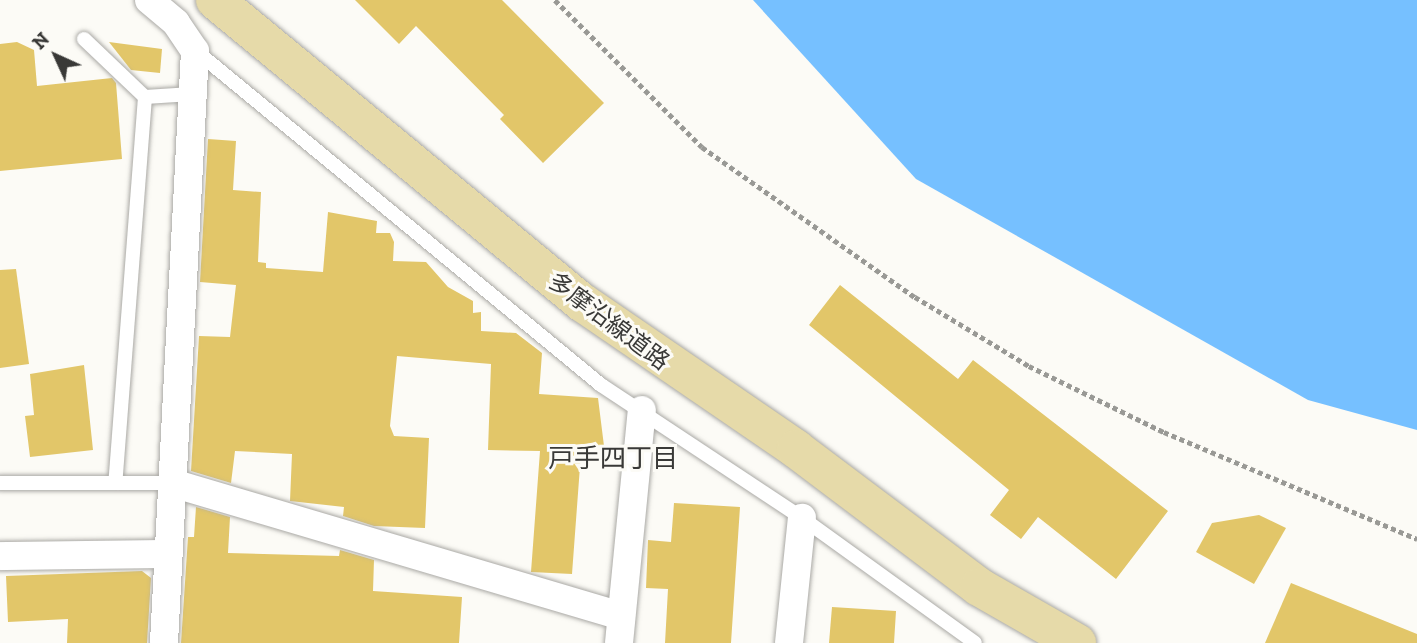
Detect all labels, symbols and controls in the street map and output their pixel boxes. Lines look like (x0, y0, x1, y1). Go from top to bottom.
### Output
north arrow (21, 21, 91, 91)
text: N (28, 28, 54, 54)
street label: 多摩沿線道路 (543, 266, 675, 376)
district label: 戸手四丁目 (548, 443, 678, 475)

